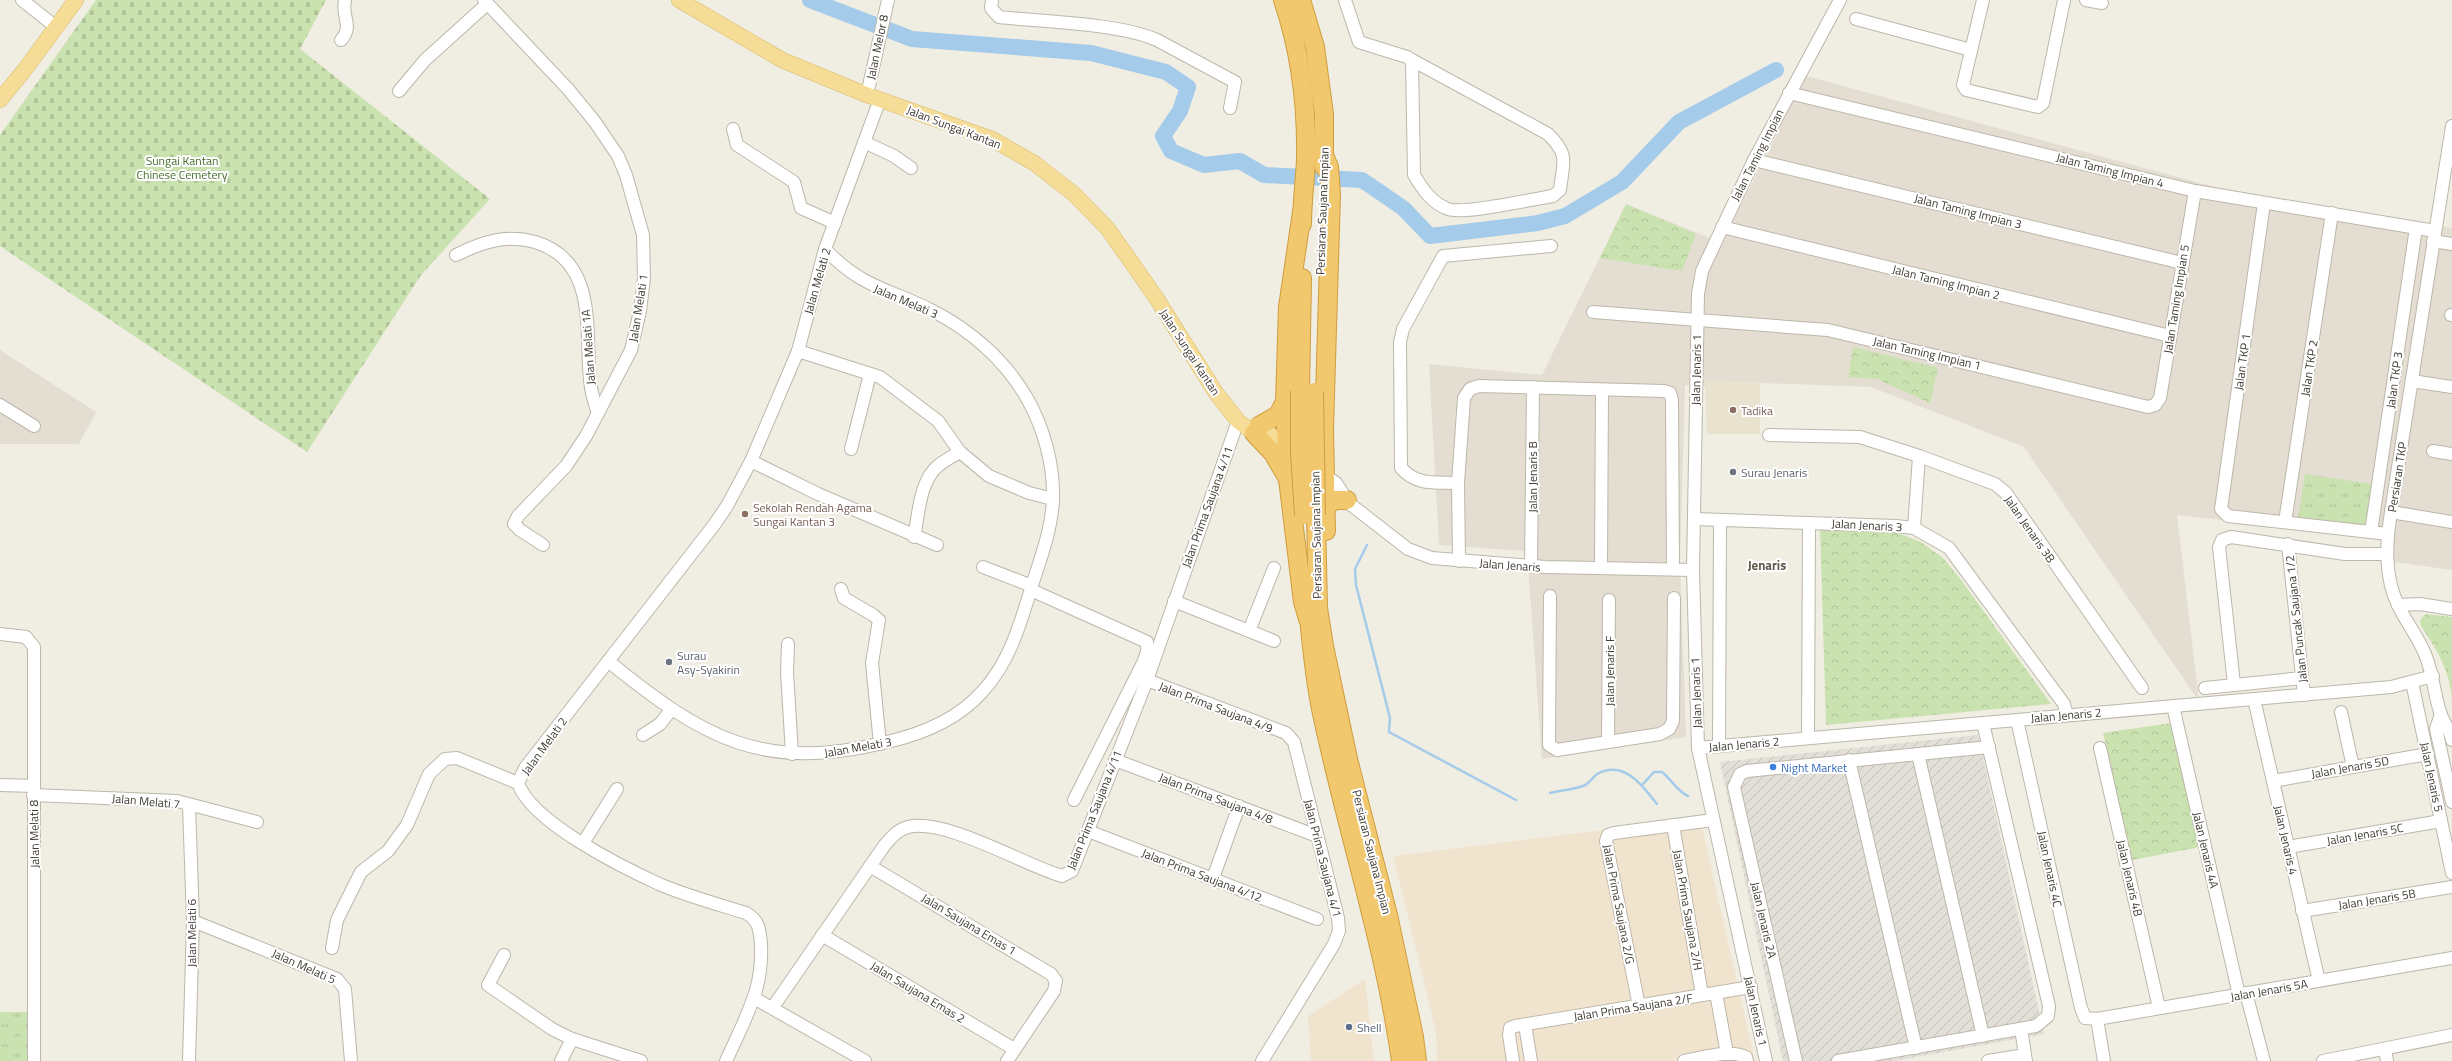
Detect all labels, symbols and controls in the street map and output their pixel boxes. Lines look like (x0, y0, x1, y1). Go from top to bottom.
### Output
street label: Jalan Melor 8 (861, 12, 893, 81)
street label: Jalan Sungai Kantan (904, 100, 1004, 154)
street label: Jalan Taming Impian (1726, 106, 1788, 204)
street label: Persiaran Saujana Impian (1310, 147, 1334, 275)
street label: Jalan Taming Impian 4 (2054, 147, 2166, 193)
park label: Sungai Kantan Chinese Cemetery (136, 151, 228, 184)
street label: Jalan Taming Impian 3 (1912, 188, 2024, 234)
street label: Jalan Taming Impian 5 (2158, 243, 2194, 355)
street label: Jalan Melati 2 (798, 245, 836, 317)
street label: Jalan Taming Impian 2 (1890, 259, 2002, 305)
street label: Jalan Melati 1 (623, 273, 653, 343)
street label: Jalan Melati 3 (871, 279, 941, 323)
street label: Jalan Sungai Kantan (1155, 305, 1225, 399)
street label: Jalan Melati 1A (576, 309, 600, 385)
street label: Jalan Taming Impian 1 (1871, 331, 1983, 375)
street label: Jalan TKP 1 (2229, 332, 2255, 392)
street label: Jalan Jenaris 1 (1686, 334, 1706, 406)
street label: Jalan TKP 2 (2295, 338, 2323, 398)
street label: Jalan TKP 3 (2381, 350, 2407, 410)
place label: Tadika (1741, 401, 1773, 420)
marker: Tadika (1728, 405, 1738, 415)
street label: Persiaran TKP (2382, 440, 2412, 514)
street label: Jalan Jenaris B (1523, 441, 1542, 513)
street label: Jalan Prima Saujana 4/11 (1176, 444, 1238, 570)
place label: Surau Jenaris (1741, 463, 1808, 482)
marker: Surau Jenaris (1728, 467, 1738, 477)
street label: Persiaran Saujana Impian (1305, 471, 1327, 599)
street label: Jalan Jenaris 3B (2000, 491, 2060, 567)
place label: Sekolah Rendah Agama Sungai Kantan 3 (753, 498, 872, 531)
marker: Sekolah Rendah Agama Sungai Kantan 3 (740, 509, 750, 519)
street label: Jalan Jenaris 3 (1831, 514, 1903, 536)
street label: Jalan Jenaris (1479, 553, 1542, 577)
street label: Jalan Puncak Saujana 1/2 (2280, 554, 2312, 684)
district label: Jenaris (1748, 555, 1786, 575)
street label: Jalan Jenaris F (1600, 636, 1619, 706)
place label: Surau Asy-Syakirin (677, 646, 740, 679)
marker: Surau Asy-Syakirin (664, 657, 674, 667)
street label: Jalan Jenaris 1 (1685, 657, 1707, 729)
street label: Jalan Prima Saujana 4/9 (1156, 676, 1276, 738)
street label: Jalan Jenaris 2 (2030, 702, 2102, 728)
street label: Jalan Melati 2 (516, 713, 572, 779)
street label: Jalan Jenaris 2 (1708, 731, 1780, 757)
street label: Jalan Melati 3 (823, 732, 893, 762)
street label: Jalan Jenaris 5 (2415, 740, 2449, 814)
street label: Jalan Prima Saujana 4/11 (1061, 747, 1127, 873)
street label: Jalan Jenaris 5D (2310, 751, 2391, 783)
place label: Night Market (1781, 758, 1848, 777)
marker: Night Market (1768, 762, 1778, 772)
street label: Jalan Prima Saujana 4/8 (1156, 767, 1276, 829)
street label: Persiaran Saujana Impian (1347, 788, 1397, 916)
street label: Jalan Melati 7 (111, 789, 181, 813)
street label: Jalan Prima Saujana 4/1 (1299, 797, 1347, 919)
street label: Jalan Melati 8 (24, 799, 44, 868)
street label: Jalan Jenaris 4 (2269, 803, 2303, 877)
street label: Jalan Jenaris 4A (2188, 810, 2224, 890)
street label: Jalan Jenaris 5C (2325, 818, 2405, 850)
street label: Jalan Jenaris 4C (2033, 829, 2067, 909)
street label: Jalan Jenaris 4B (2112, 838, 2148, 918)
street label: Jalan Prima Saujana 4/12 (1139, 843, 1265, 907)
street label: Jalan Prima Saujana 2/G (1598, 843, 1640, 965)
street label: Jalan Prima Saujana 2/H (1668, 848, 1708, 972)
street label: Jalan Jenaris 2A (1746, 880, 1782, 960)
street label: Jalan Jenaris 5B (2337, 883, 2417, 915)
street label: Jalan Saujana Emas 1 (918, 888, 1020, 960)
street label: Jalan Melati 6 (182, 899, 201, 967)
street label: Jalan Melati 5 (269, 943, 339, 989)
street label: Jalan Saujana Emas 2 (867, 956, 969, 1028)
street label: Jalan Jenaris 1 (1739, 974, 1773, 1048)
street label: Jalan Jenaris 5A (2229, 974, 2309, 1006)
street label: Jalan Prima Saujana 2/F (1572, 988, 1694, 1026)
place label: Shell (1357, 1018, 1382, 1037)
marker: Shell (1344, 1022, 1354, 1032)

